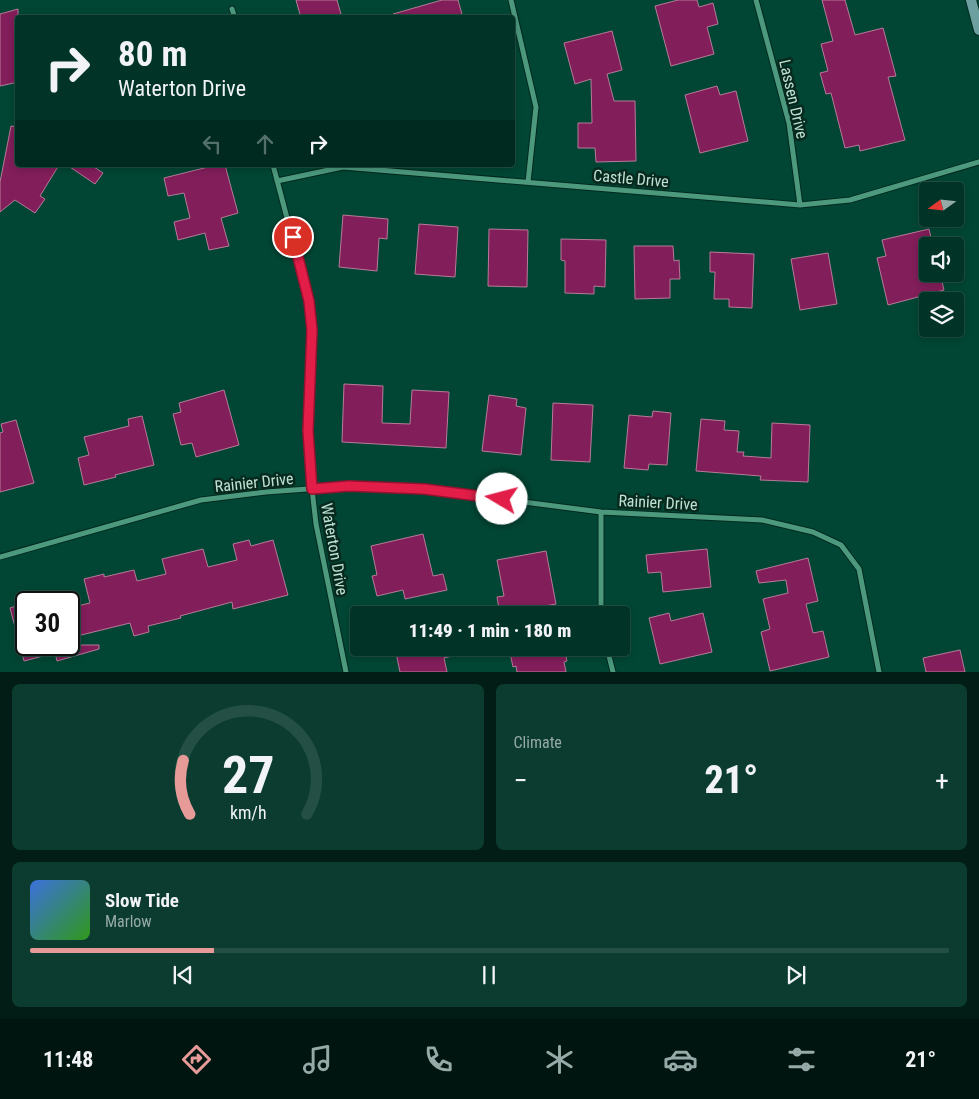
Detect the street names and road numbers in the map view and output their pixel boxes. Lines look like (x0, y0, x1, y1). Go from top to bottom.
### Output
street label: Lassen Drive (775, 58, 812, 141)
street label: Castle Drive (593, 166, 669, 191)
street label: Rainier Drive (214, 469, 294, 496)
street label: Rainier Drive (618, 491, 698, 514)
street label: Waterton Drive (317, 502, 352, 597)

